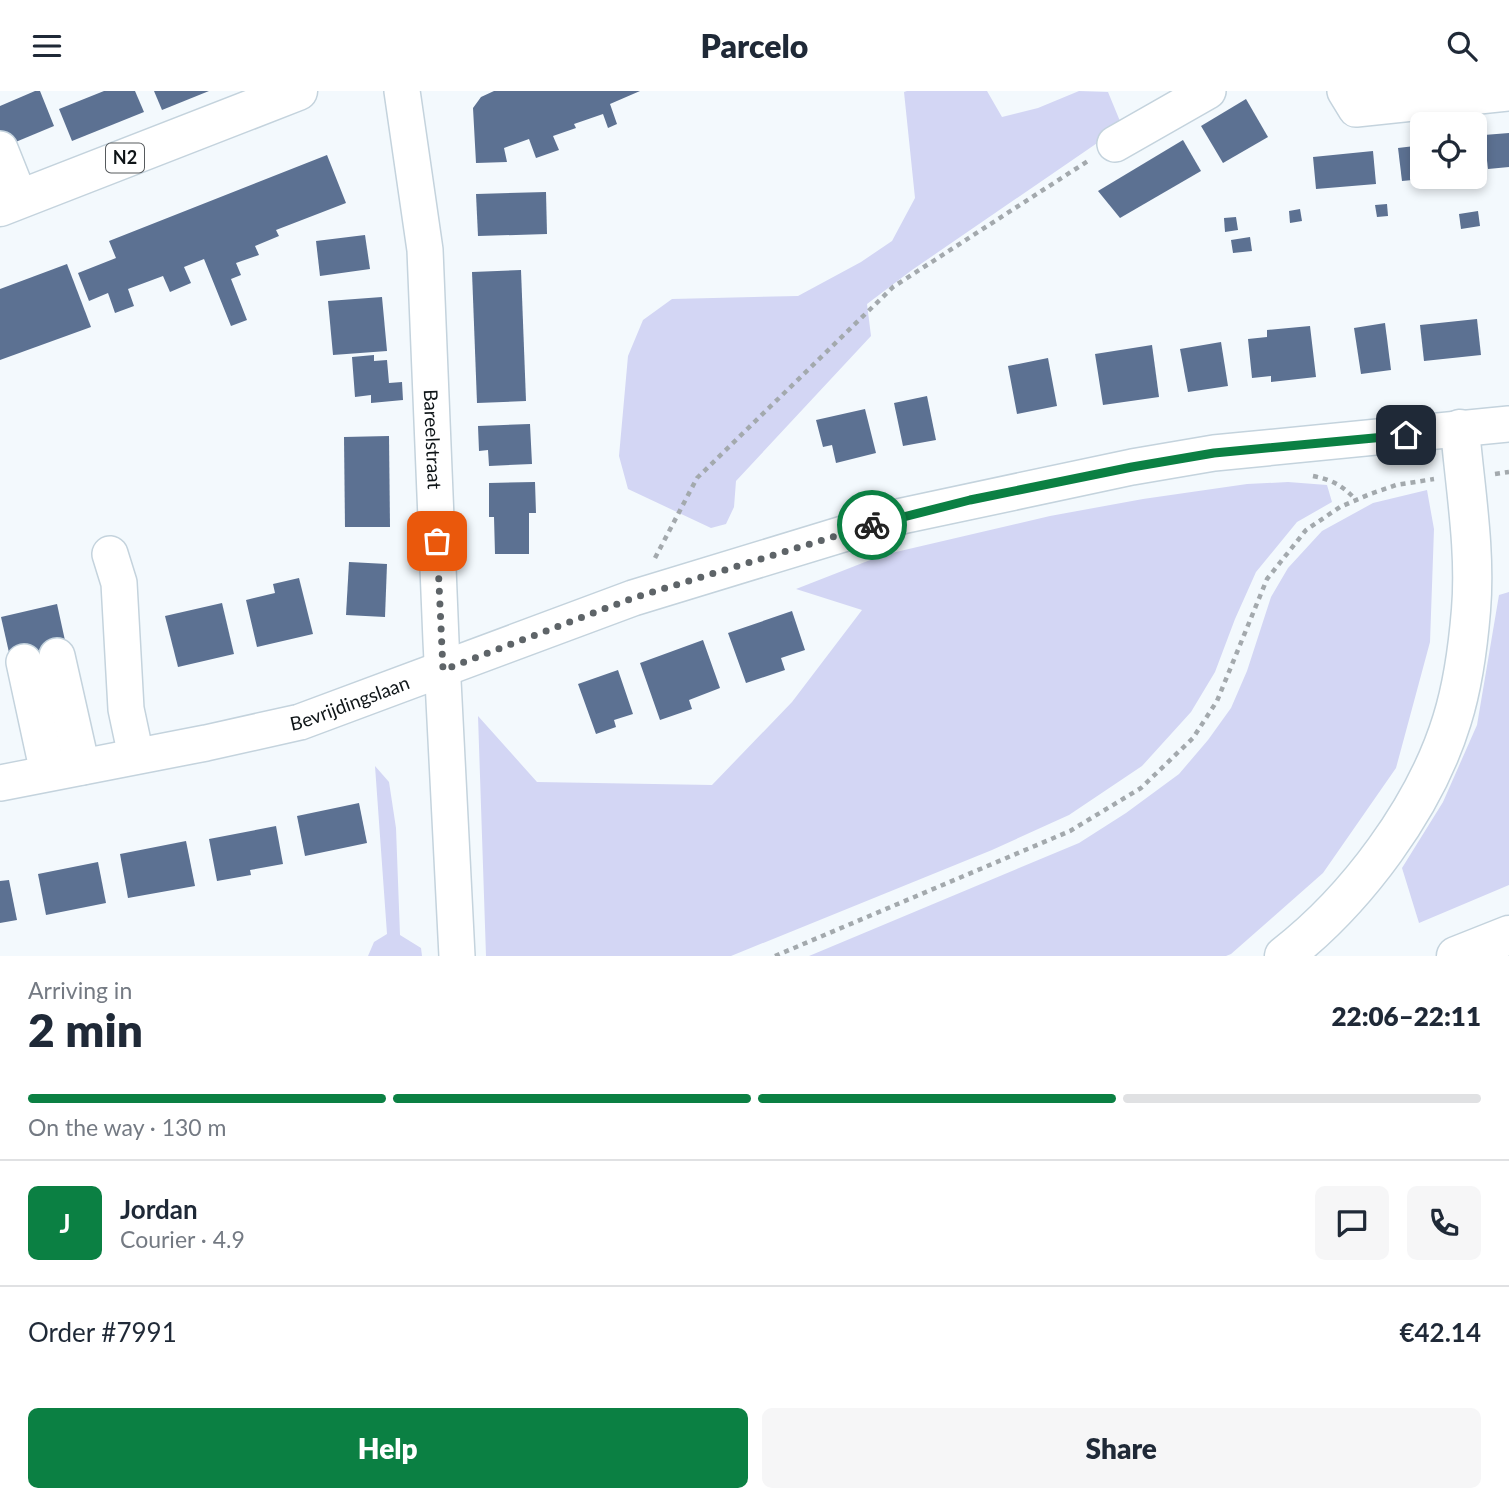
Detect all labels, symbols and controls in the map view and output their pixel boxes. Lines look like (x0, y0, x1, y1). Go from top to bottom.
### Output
text: Parcelo (701, 26, 808, 65)
icon: menu (28, 27, 66, 65)
icon: search (1443, 27, 1481, 65)
map controls (1410, 112, 1487, 189)
button: locate (1410, 112, 1487, 189)
road number: N2 (106, 143, 144, 173)
street label: Bareelstraat (420, 389, 447, 490)
pin (1376, 405, 1436, 465)
icon: home (1387, 416, 1425, 454)
courier (837, 490, 907, 560)
icon: bike (853, 506, 891, 544)
pin (407, 511, 467, 571)
icon: bag (418, 522, 456, 560)
street label: Bevrijdingslaan (288, 670, 412, 735)
text: Arriving in (28, 976, 132, 1004)
text: 22:06–22:11 (1331, 1000, 1481, 1032)
text: 2 min (28, 1002, 143, 1057)
text: On the way · 130 m (28, 1113, 227, 1141)
button: chat (1315, 1186, 1389, 1260)
button: phone (1407, 1186, 1481, 1260)
text: Jordan (120, 1193, 198, 1225)
text: J (59, 1207, 71, 1239)
text: Courier · 4.9 (120, 1225, 245, 1253)
text: Order #7991 (28, 1316, 177, 1348)
text: €42.14 (1399, 1316, 1481, 1348)
button: Help (28, 1408, 748, 1488)
button: Share (762, 1408, 1481, 1488)

